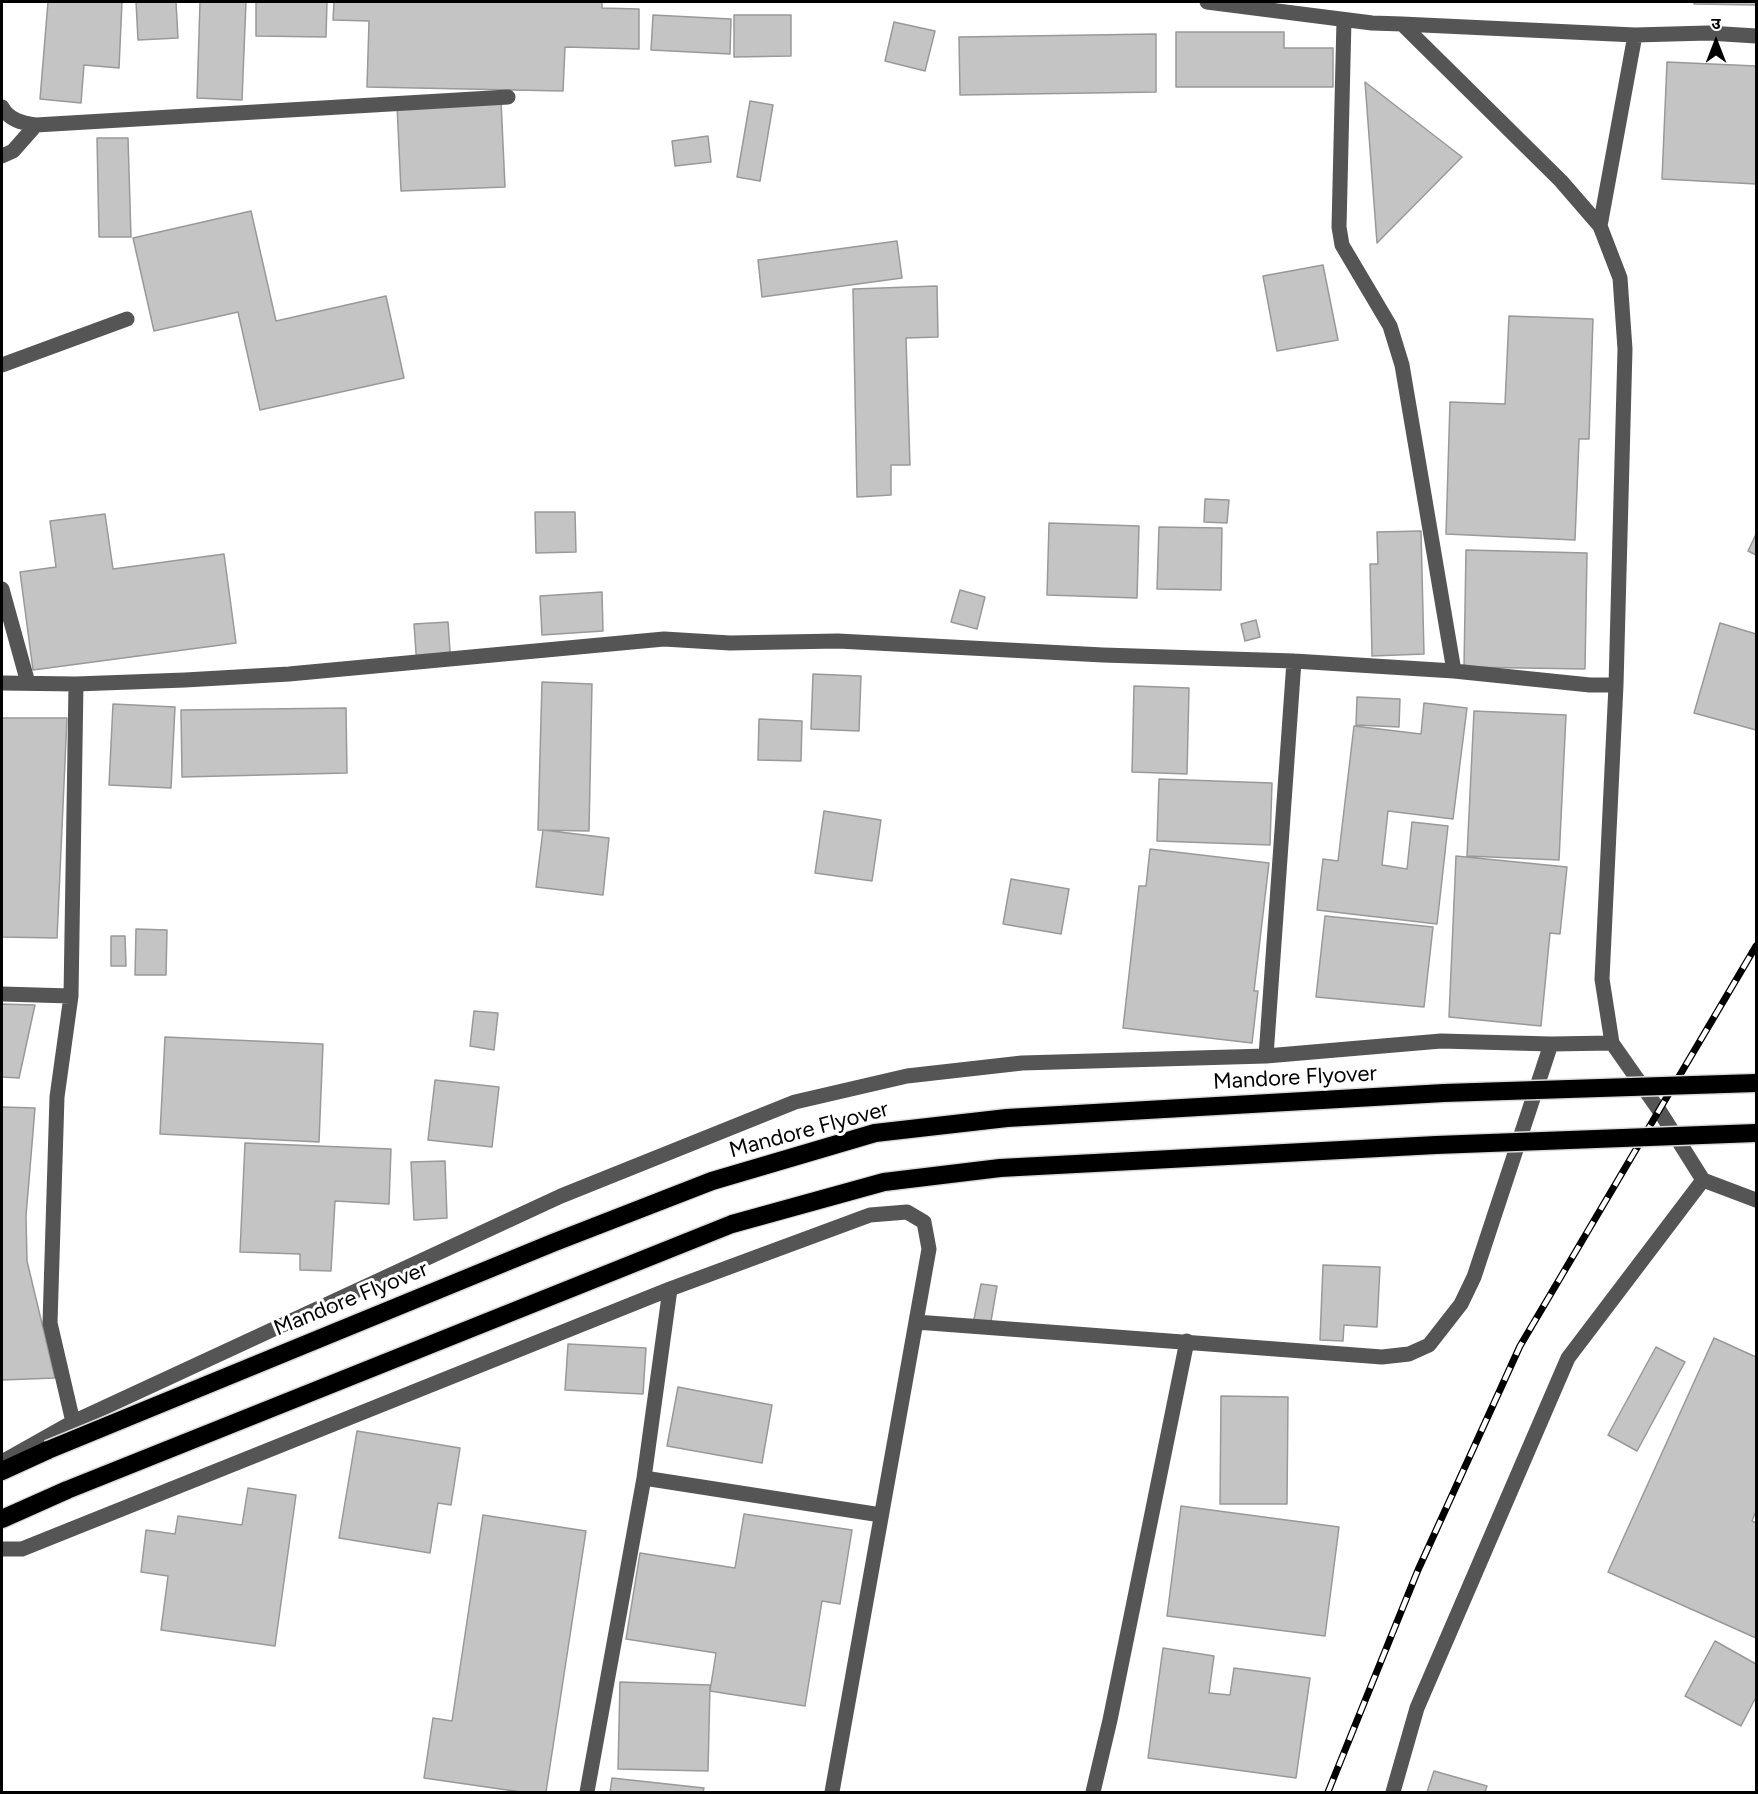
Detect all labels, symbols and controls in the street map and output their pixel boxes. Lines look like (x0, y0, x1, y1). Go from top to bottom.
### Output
north arrow (1686, 12, 1746, 72)
text: उ (1711, 14, 1721, 33)
street label: Mandore Flyover (1213, 1061, 1377, 1095)
street label: Mandore Flyover (726, 1096, 892, 1164)
street label: Mandore Flyover (270, 1256, 432, 1342)

